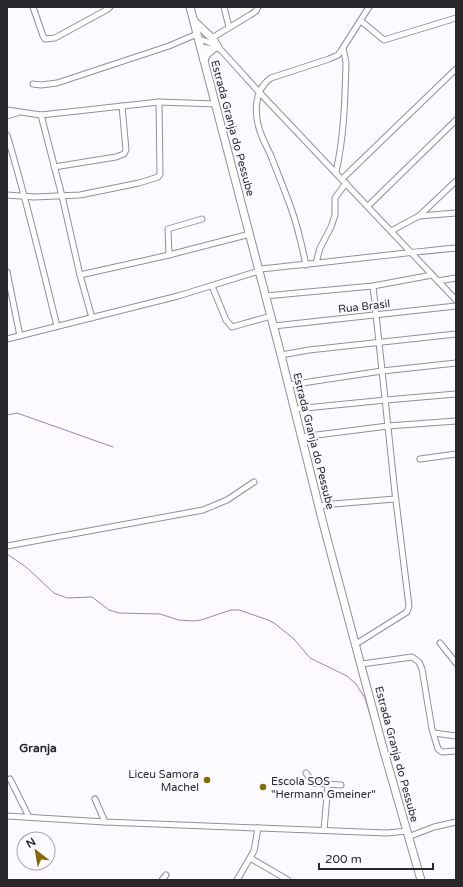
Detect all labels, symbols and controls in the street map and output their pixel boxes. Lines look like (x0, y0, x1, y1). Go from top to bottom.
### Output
street label: Estrada Granja do Pessube (208, 59, 257, 198)
street label: Rua Brasil (337, 297, 391, 316)
street label: Estrada Granja do Pessube (290, 371, 337, 511)
street label: Estrada Granja do Pessube (372, 685, 421, 824)
district label: Granja (19, 741, 57, 756)
place label: Liceu Samora Machel (128, 768, 199, 794)
marker: Liceu Samora Machel (202, 775, 212, 785)
place label: Escola SOS "Hermann Gmeiner" (271, 775, 376, 801)
marker: Escola SOS "Hermann Gmeiner" (258, 782, 268, 792)
north arrow (16, 831, 56, 871)
text: N (24, 835, 38, 851)
scale bar (319, 845, 433, 871)
text: 200 m (325, 852, 362, 866)

